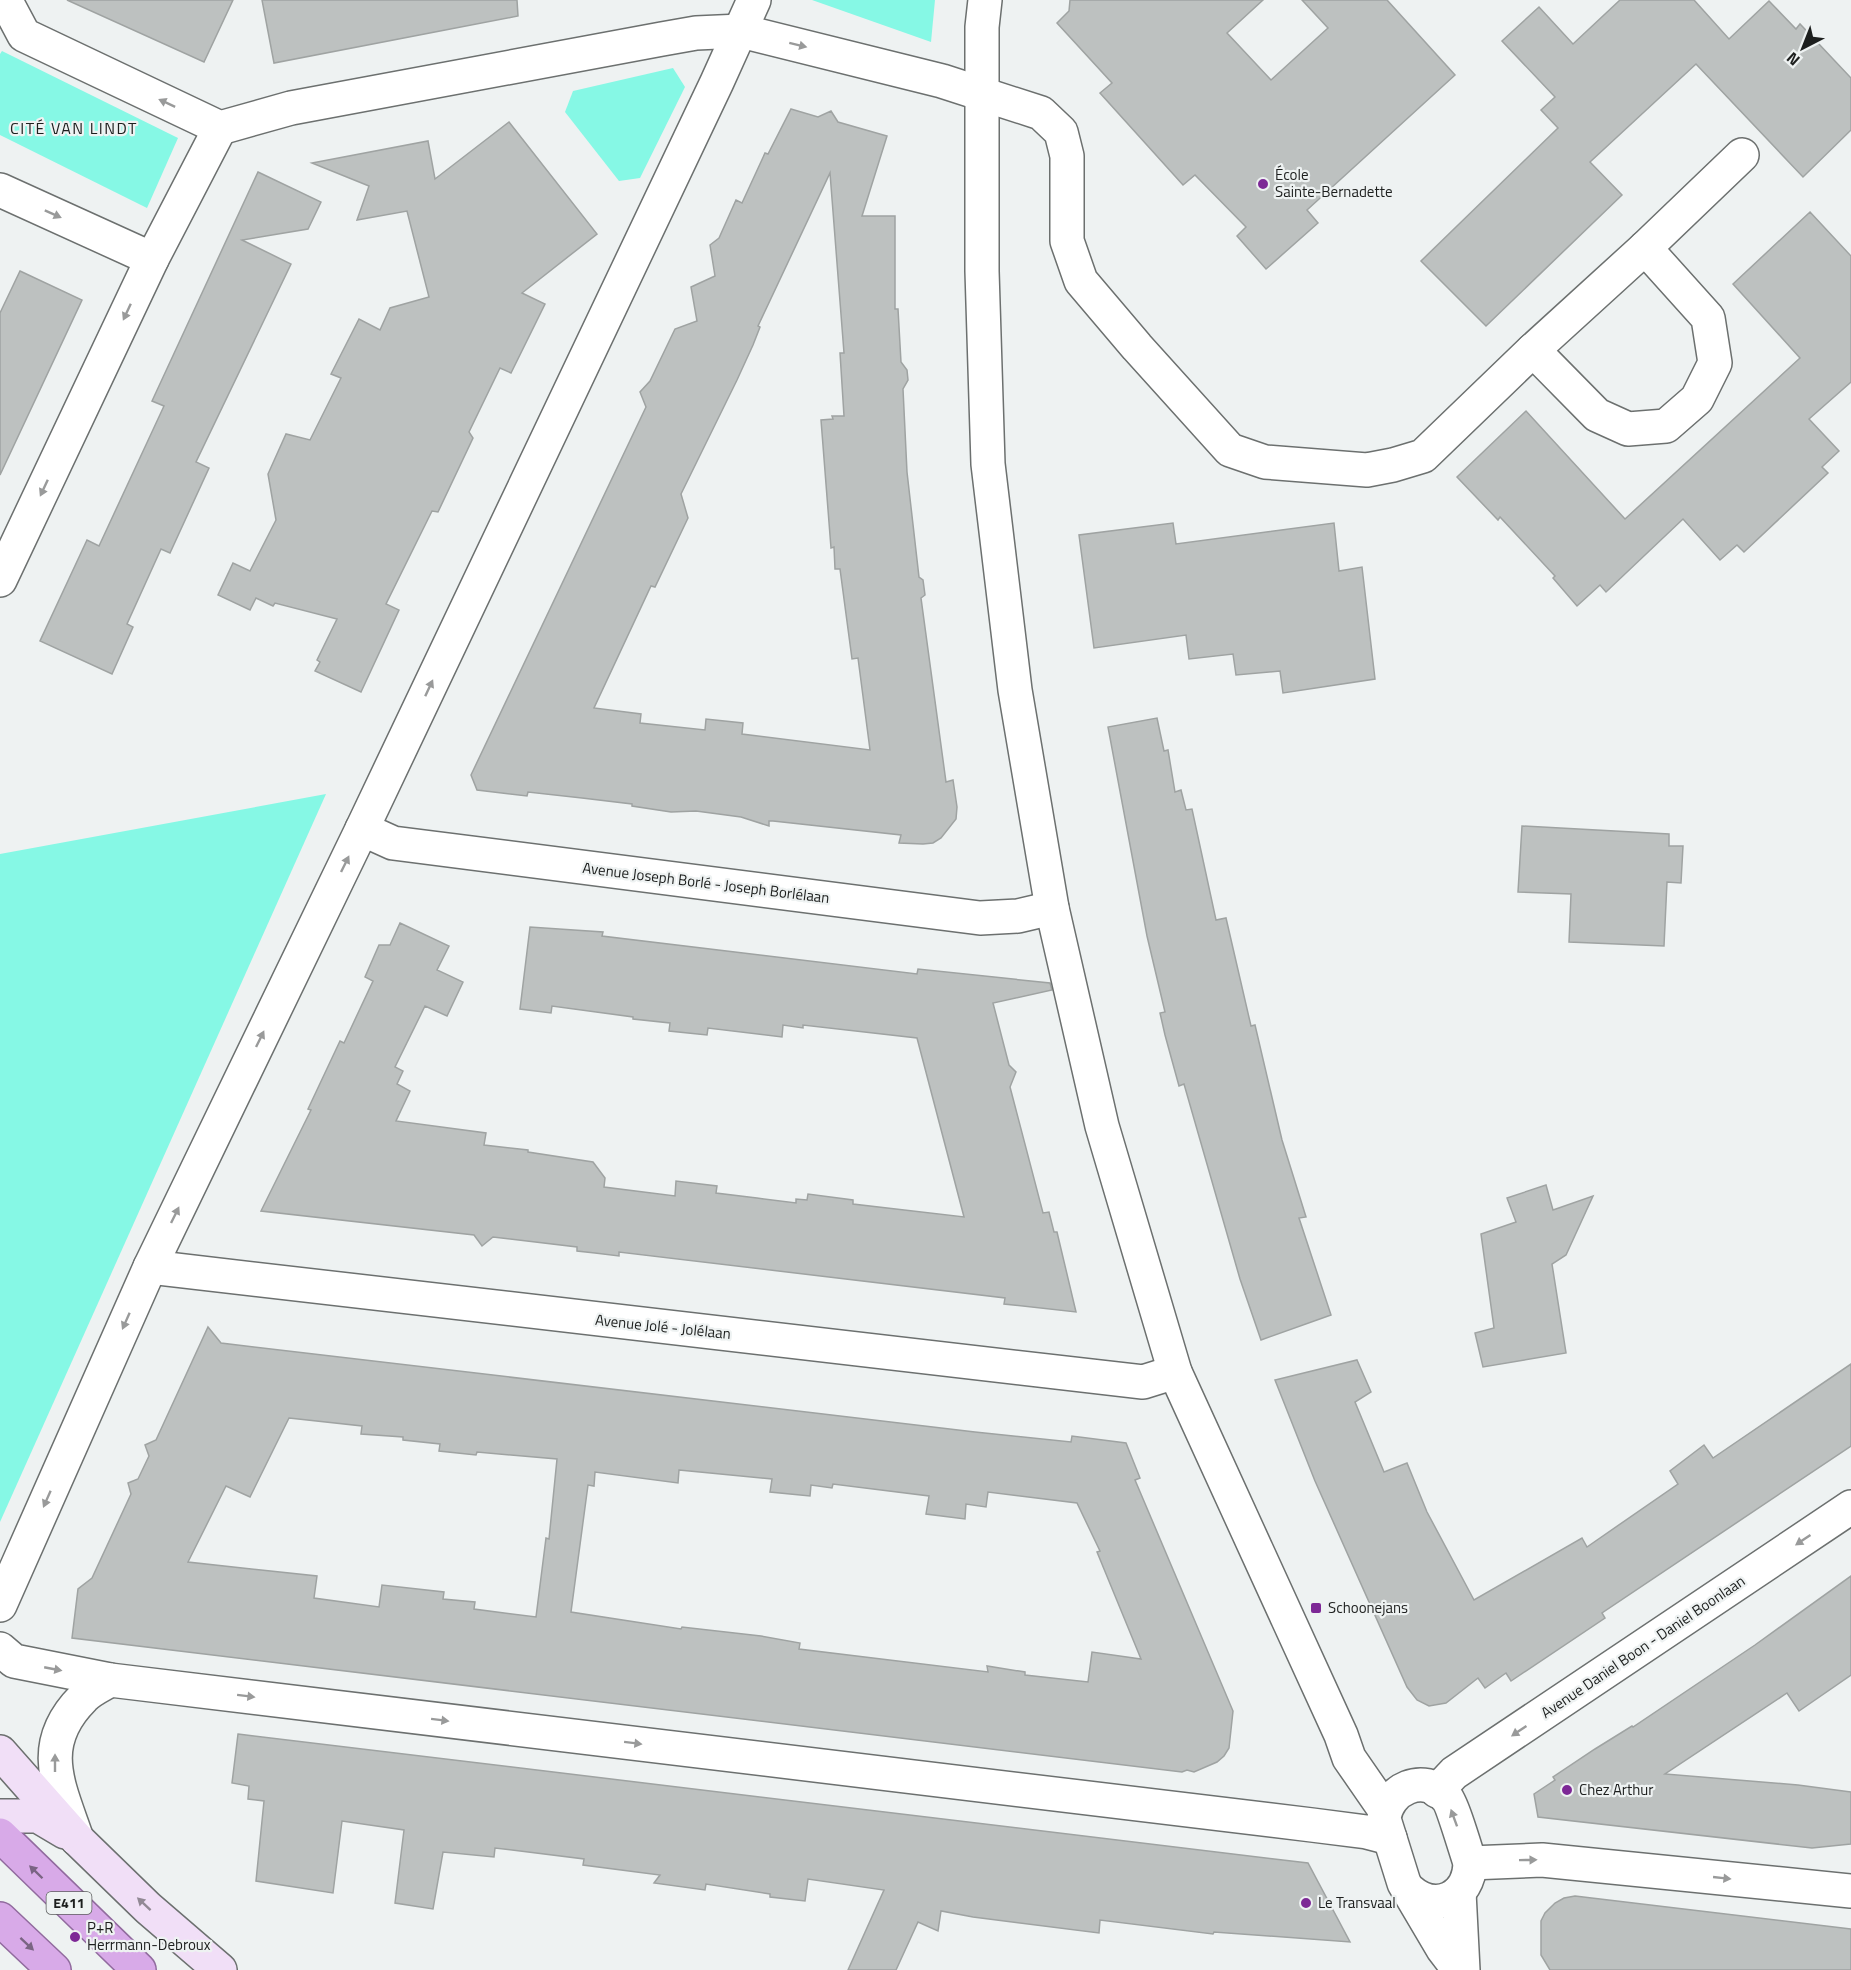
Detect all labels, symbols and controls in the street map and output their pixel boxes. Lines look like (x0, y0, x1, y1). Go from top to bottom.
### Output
north arrow (1773, 18, 1833, 78)
one-way arrow (789, 41, 807, 51)
text: N (1781, 47, 1805, 72)
one-way arrow (159, 99, 176, 108)
district label: CITÉ VAN LINDT (10, 116, 138, 140)
place label: École Sainte-Bernadette (1275, 163, 1393, 203)
marker: École Sainte-Bernadette (1256, 177, 1270, 191)
one-way arrow (45, 210, 62, 219)
one-way arrow (123, 303, 132, 320)
one-way arrow (40, 480, 49, 497)
one-way arrow (425, 679, 434, 696)
one-way arrow (341, 855, 350, 872)
street label: Avenue Joseph Borlé - Joseph Borlélaan (581, 856, 831, 909)
one-way arrow (256, 1031, 265, 1048)
one-way arrow (171, 1206, 180, 1223)
street label: Avenue Jolé - Jolélaan (594, 1308, 732, 1345)
one-way arrow (122, 1312, 131, 1329)
one-way arrow (42, 1490, 51, 1508)
one-way arrow (1794, 1534, 1811, 1545)
street label: Avenue Daniel Boon - Daniel Boonlaan (1536, 1569, 1749, 1724)
place label: Schoonejans (1328, 1596, 1408, 1619)
marker: Schoonejans (1309, 1601, 1323, 1615)
one-way arrow (44, 1665, 63, 1674)
one-way arrow (237, 1692, 256, 1701)
one-way arrow (430, 1715, 449, 1725)
one-way arrow (1511, 1725, 1527, 1736)
one-way arrow (624, 1738, 643, 1748)
one-way arrow (50, 1754, 60, 1773)
place label: Chez Arthur (1579, 1778, 1654, 1801)
marker: Chez Arthur (1560, 1783, 1574, 1797)
one-way arrow (1449, 1809, 1459, 1827)
one-way arrow (1519, 1856, 1538, 1865)
one-way arrow (29, 1866, 44, 1879)
one-way arrow (1713, 1874, 1732, 1883)
place label: Le Transvaal (1318, 1891, 1396, 1914)
road number: E411 (46, 1892, 92, 1914)
marker: Le Transvaal (1299, 1896, 1313, 1910)
one-way arrow (137, 1898, 152, 1911)
place label: P+R Herrmann-Debroux (87, 1916, 211, 1956)
marker: P+R Herrmann-Debroux (68, 1930, 82, 1944)
one-way arrow (20, 1937, 34, 1951)

